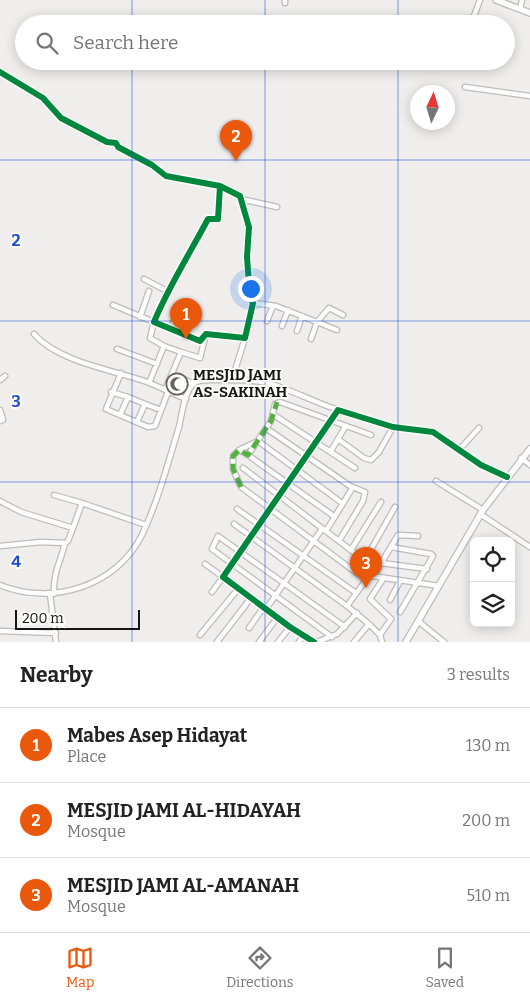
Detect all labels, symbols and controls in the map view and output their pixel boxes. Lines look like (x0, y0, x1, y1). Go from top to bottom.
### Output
search box (15, 15, 515, 70)
icon: search (33, 29, 61, 57)
text: Search here (73, 31, 178, 54)
north arrow (410, 85, 455, 130)
pin: 2 (220, 120, 252, 161)
text: 2 (11, 231, 21, 250)
your location (238, 276, 264, 302)
pin: 1 (170, 298, 202, 339)
place label: MESJID JAMI AS-SAKINAH (193, 366, 288, 401)
mosque icon: MESJID JAMI AS-SAKINAH (165, 372, 189, 396)
text: 3 (11, 392, 21, 411)
map controls (470, 537, 515, 627)
button: locate (470, 537, 515, 582)
pin: 3 (350, 547, 382, 588)
text: 4 (11, 552, 21, 571)
button: layers (470, 582, 515, 627)
scale bar (15, 607, 140, 630)
text: 200 m (22, 610, 64, 627)
text: Nearby (20, 662, 93, 688)
text: 3 results (447, 665, 510, 684)
text: Mabes Asep Hidayat (67, 724, 247, 747)
text: 1 (33, 736, 39, 755)
text: 130 m (466, 736, 510, 755)
text: Place (67, 747, 106, 766)
text: MESJID JAMI AL-HIDAYAH (67, 799, 301, 822)
text: 2 (31, 811, 41, 830)
text: 200 m (462, 811, 510, 830)
text: Mosque (67, 822, 126, 841)
text: MESJID JAMI AL-AMANAH (67, 874, 299, 897)
text: 3 (31, 886, 41, 905)
text: 510 m (466, 886, 510, 905)
text: Mosque (67, 897, 126, 916)
tab: Map (66, 944, 94, 991)
tab: Directions (226, 944, 294, 991)
tab: Saved (426, 944, 464, 991)

